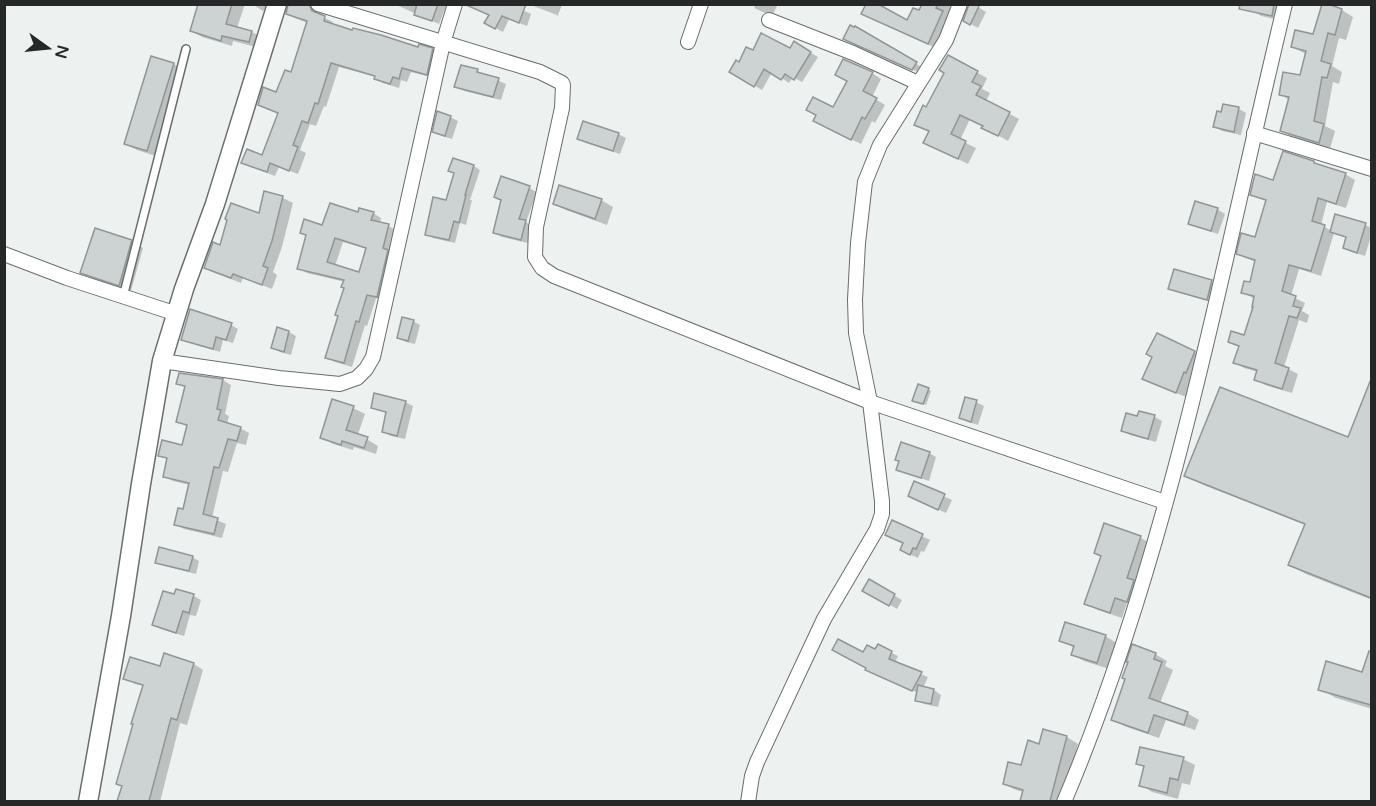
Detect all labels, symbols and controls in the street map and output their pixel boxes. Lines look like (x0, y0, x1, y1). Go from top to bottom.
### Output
north arrow (18, 18, 78, 78)
text: N (50, 43, 73, 60)

